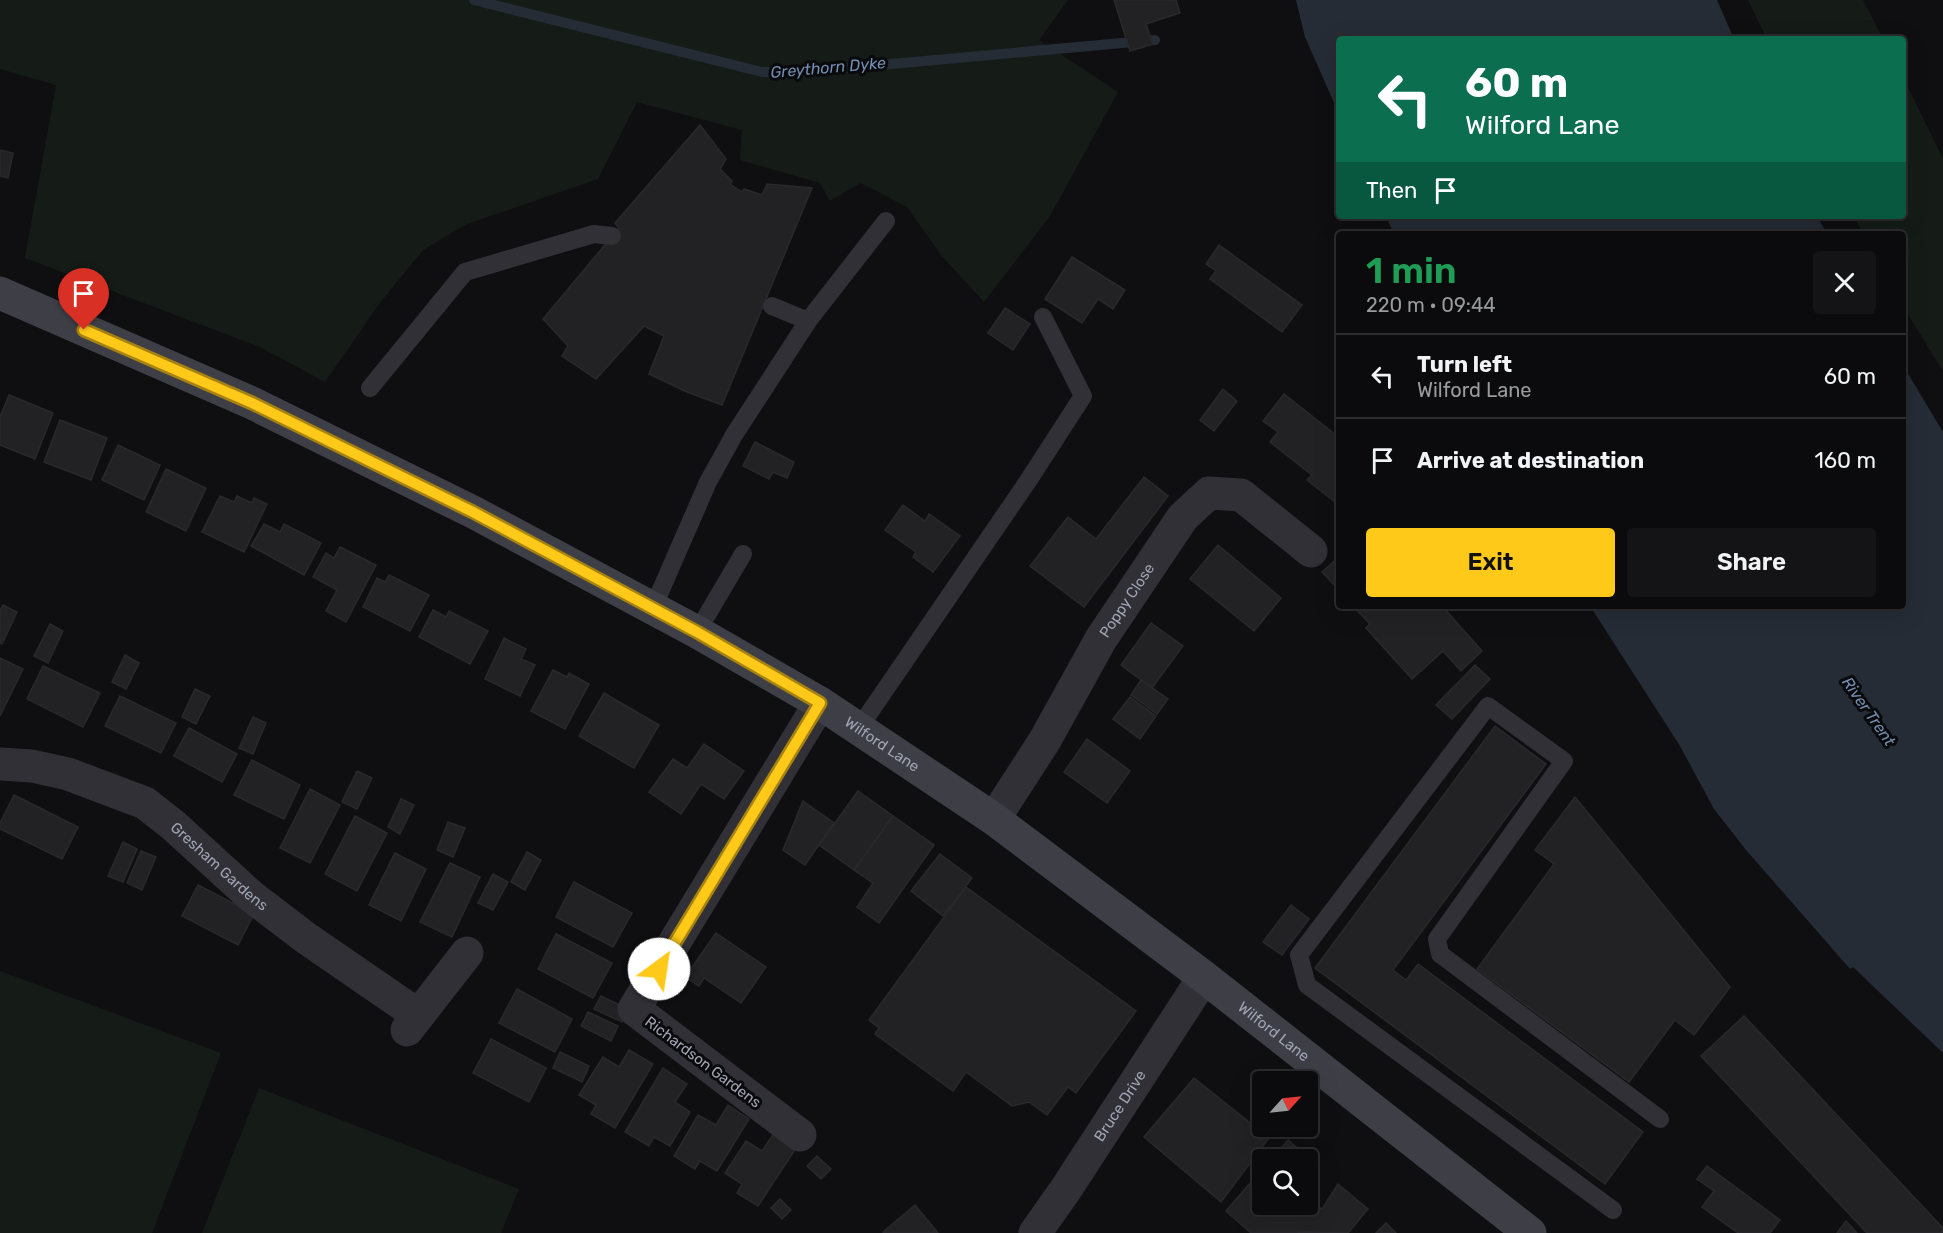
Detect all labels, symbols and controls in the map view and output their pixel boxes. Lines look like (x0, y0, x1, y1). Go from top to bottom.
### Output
water label: Greythorn Dyke (770, 53, 887, 82)
text: 60 m (1465, 58, 1568, 108)
icon: left (1366, 60, 1444, 138)
text: Wilford Lane (1465, 109, 1620, 141)
icon: arrive (1429, 174, 1462, 207)
text: Then (1366, 177, 1417, 204)
text: 1 min (1366, 249, 1457, 292)
button: close (1813, 251, 1876, 314)
pin (58, 268, 109, 330)
icon: arrive (67, 277, 100, 310)
text: 220 m · 09:44 (1366, 293, 1496, 317)
text: Turn left (1417, 351, 1512, 378)
icon: left (1366, 360, 1399, 393)
text: 60 m (1824, 363, 1876, 390)
text: Wilford Lane (1417, 378, 1532, 402)
icon: arrive (1366, 444, 1399, 477)
text: Arrive at destination (1417, 447, 1644, 474)
text: 160 m (1814, 447, 1876, 474)
button: Exit (1366, 528, 1615, 597)
button: Share (1627, 528, 1876, 597)
street label: Poppy Close (1096, 560, 1158, 641)
water label: River Trent (1838, 673, 1900, 750)
street label: Wilford Lane (841, 713, 923, 776)
street label: Gresham Gardens (167, 818, 272, 915)
position arrow (627, 937, 691, 1001)
street label: Wilford Lane (1234, 998, 1313, 1065)
street label: Richardson Gardens (641, 1012, 765, 1112)
street label: Bruce Drive (1090, 1067, 1150, 1145)
north arrow (1252, 1071, 1318, 1137)
map controls (1252, 1071, 1318, 1215)
button: search (1252, 1149, 1318, 1215)

